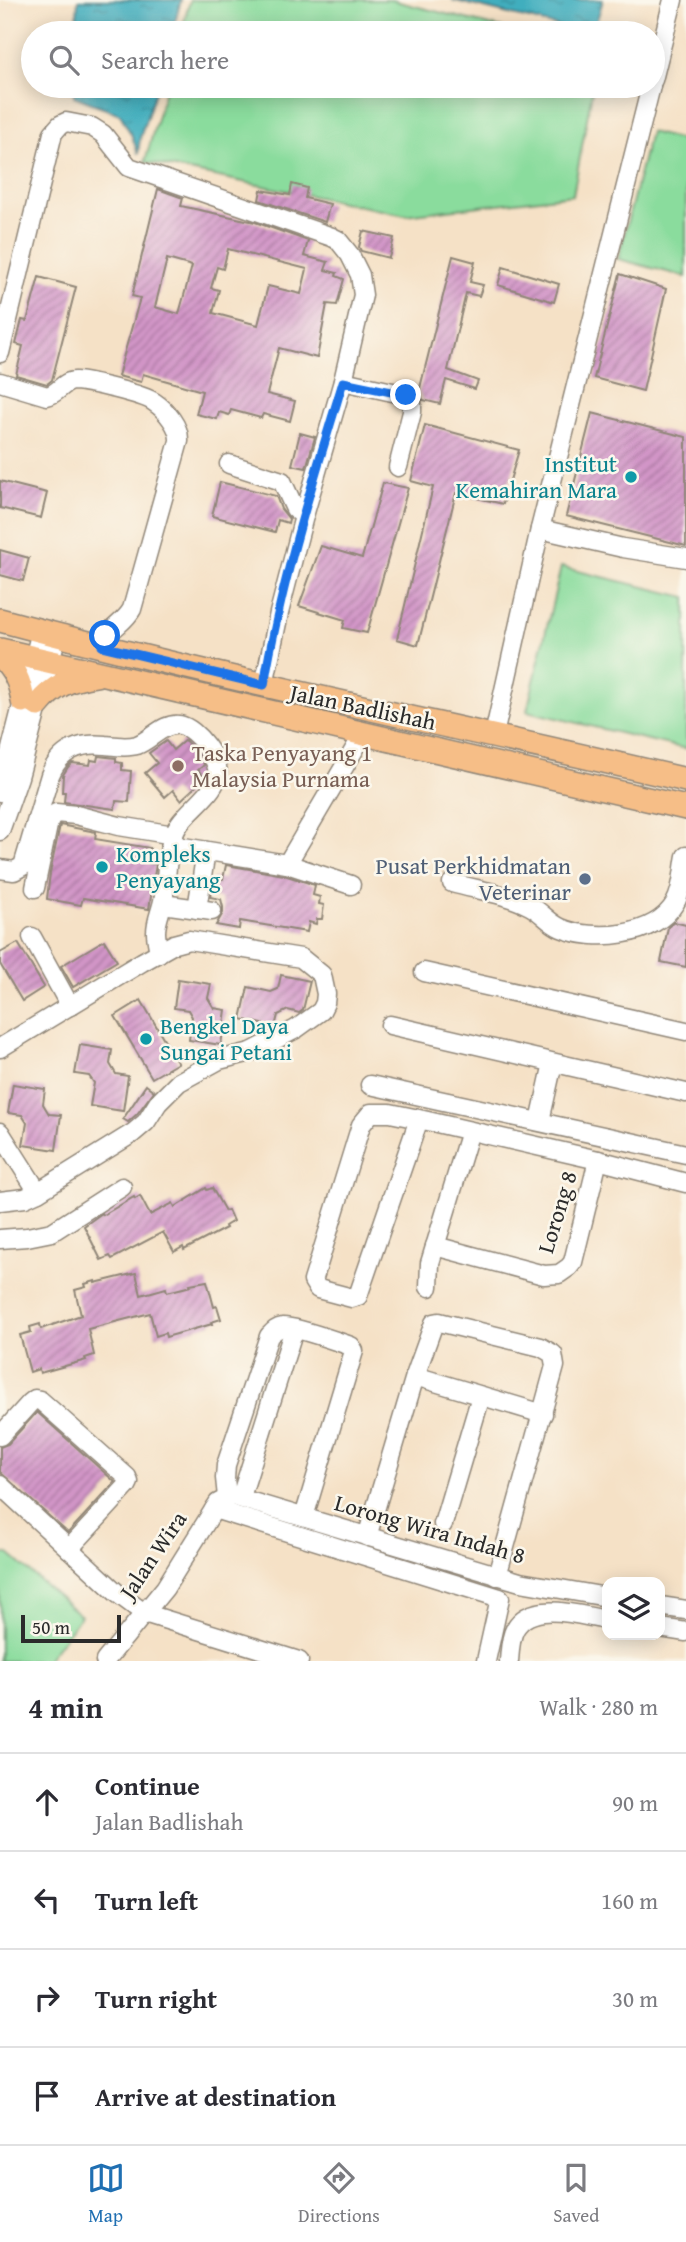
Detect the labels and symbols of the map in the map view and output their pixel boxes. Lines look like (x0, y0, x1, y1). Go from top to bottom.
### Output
route end (390, 379, 421, 410)
place label: Institut Kemahiran Mara (456, 447, 617, 506)
marker: Institut Kemahiran Mara (623, 469, 639, 485)
route start (89, 620, 120, 651)
street label: Jalan Badlishah (284, 674, 439, 738)
place label: Taska Penyayang 1 Malaysia Purnama (192, 736, 372, 795)
marker: Taska Penyayang 1 Malaysia Purnama (170, 758, 186, 774)
place label: Kompleks Penyayang (116, 837, 221, 896)
place label: Pusat Perkhidmatan Veterinar (375, 849, 572, 908)
marker: Kompleks Penyayang (94, 859, 110, 875)
marker: Pusat Perkhidmatan Veterinar (577, 871, 593, 887)
place label: Bengkel Daya Sungai Petani (160, 1009, 292, 1068)
marker: Bengkel Daya Sungai Petani (138, 1031, 154, 1047)
street label: Lorong 8 (528, 1167, 585, 1257)
street label: Lorong Wira Indah 8 (331, 1486, 529, 1571)
street label: Jalan Wira (109, 1504, 194, 1608)
scale bar (21, 1612, 121, 1644)

